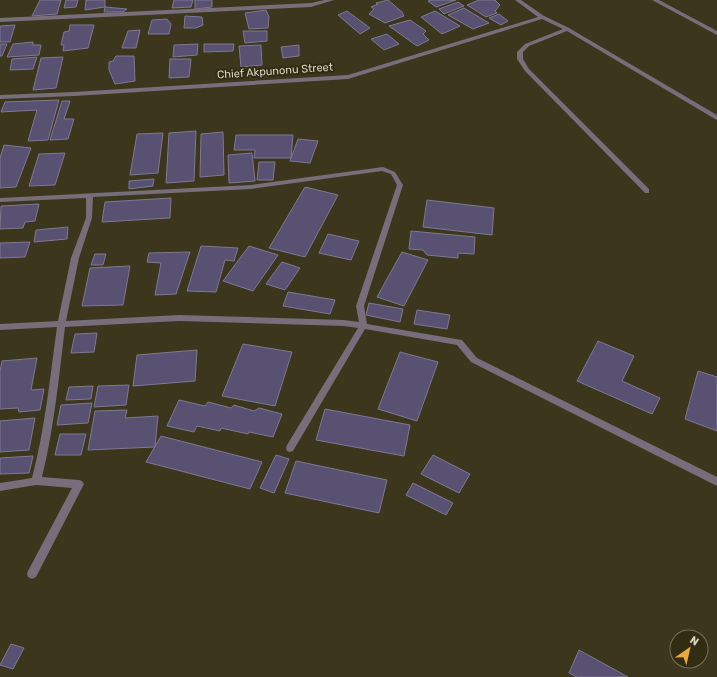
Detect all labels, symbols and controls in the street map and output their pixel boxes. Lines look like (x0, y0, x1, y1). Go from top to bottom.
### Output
street label: Chief Akpunonu Street (217, 60, 334, 82)
north arrow (669, 629, 709, 669)
text: N (687, 634, 701, 649)

